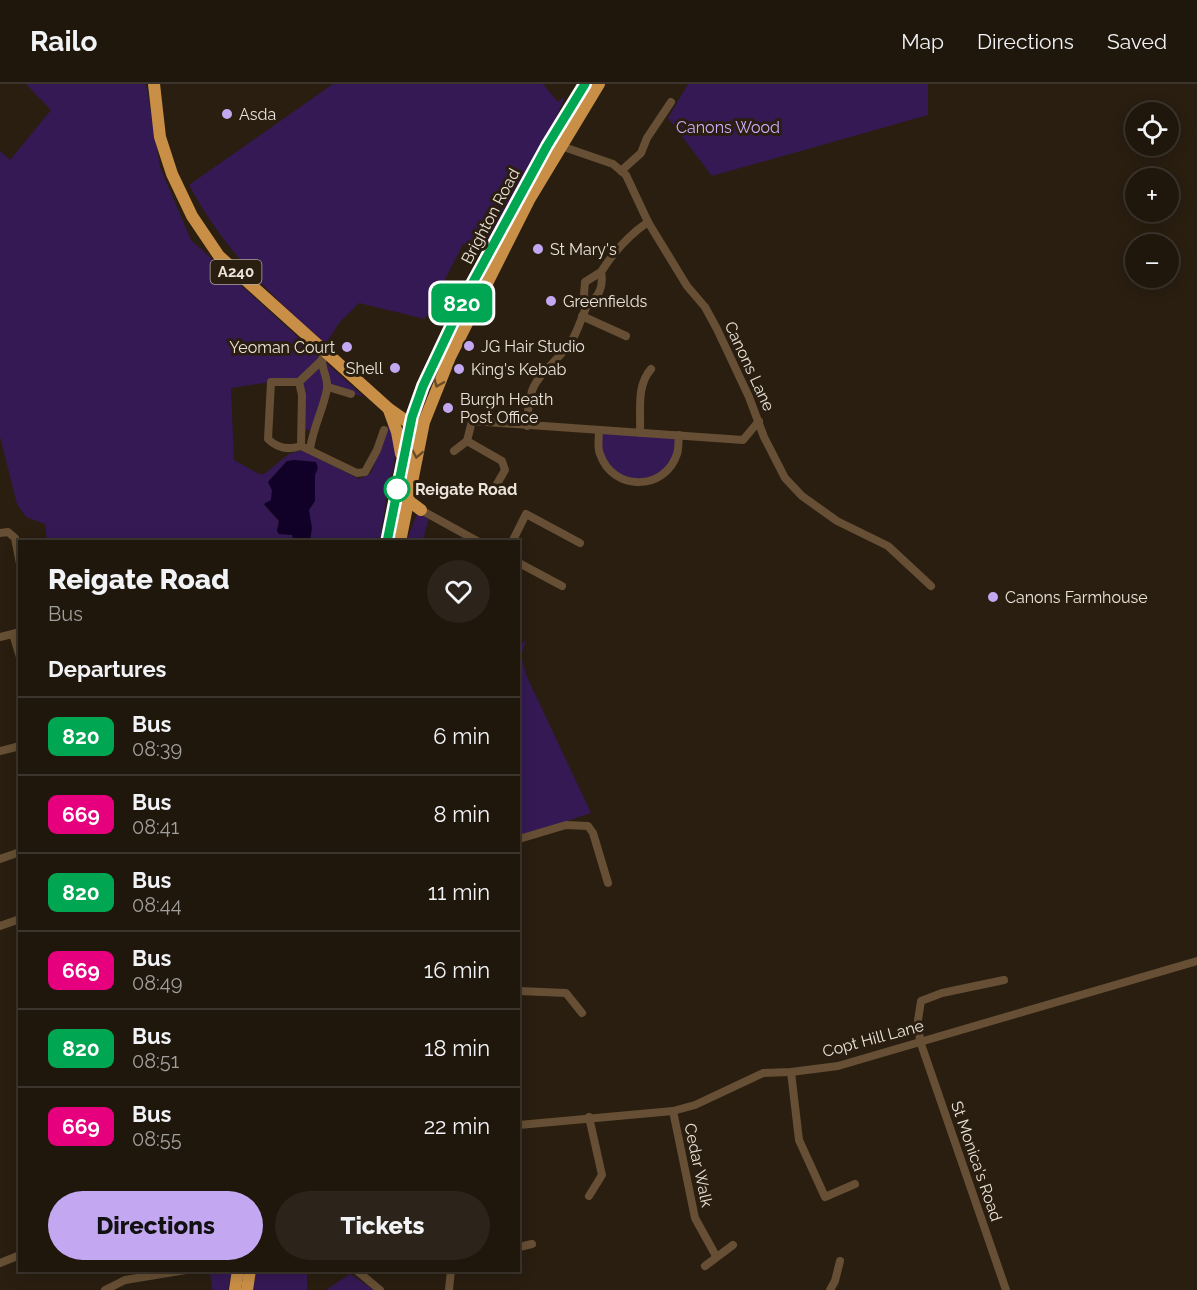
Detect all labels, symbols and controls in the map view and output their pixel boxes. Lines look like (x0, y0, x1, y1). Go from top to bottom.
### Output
text: Railo (30, 25, 97, 58)
text: Map (901, 29, 944, 54)
text: Directions (977, 29, 1074, 54)
text: Saved (1107, 29, 1167, 54)
map controls (1125, 102, 1179, 288)
button: locate (1125, 102, 1179, 156)
place label: Asda (239, 105, 276, 124)
marker: Asda (220, 107, 234, 121)
park label: Canons Wood (676, 118, 780, 137)
street label: Brighton Road (457, 165, 524, 267)
button: + (1125, 168, 1179, 222)
button: − (1125, 234, 1179, 288)
place label: St Mary's (550, 240, 617, 259)
marker: St Mary's (531, 242, 545, 256)
road number: A240 (210, 260, 262, 284)
line badge: 820 (428, 284, 496, 322)
text: 820 (443, 291, 481, 316)
place label: Greenfields (563, 292, 648, 311)
marker: Greenfields (544, 294, 558, 308)
street label: Canons Lane (721, 318, 779, 414)
place label: JG Hair Studio (481, 337, 585, 356)
place label: Yeoman Court (229, 338, 336, 357)
marker: JG Hair Studio (462, 339, 476, 353)
marker: Yeoman Court (340, 340, 354, 354)
place label: Shell (346, 359, 384, 378)
place label: King's Kebab (471, 360, 567, 379)
marker: Shell (388, 361, 402, 375)
marker: King's Kebab (452, 362, 466, 376)
one-way arrow (433, 377, 445, 388)
place label: Burgh Heath Post Office (460, 390, 553, 427)
marker: Burgh Heath Post Office (441, 401, 455, 415)
one-way arrow (411, 449, 424, 459)
marker: Reigate Road (384, 476, 410, 502)
place label: Reigate Road (415, 480, 517, 499)
button: heart (427, 560, 490, 623)
text: Reigate Road (48, 563, 229, 596)
place label: Canons Farmhouse (1005, 588, 1148, 607)
marker: Canons Farmhouse (986, 590, 1000, 604)
text: Bus (48, 602, 83, 626)
text: Departures (48, 656, 166, 682)
text: Bus (132, 711, 171, 737)
text: 6 min (433, 723, 490, 749)
text: 820 (62, 724, 100, 749)
text: 08:39 (132, 737, 182, 761)
text: Bus (132, 789, 171, 815)
text: 8 min (434, 801, 490, 827)
text: 669 (62, 802, 100, 827)
text: 08:41 (132, 815, 179, 839)
text: Bus (132, 867, 171, 893)
text: 11 min (428, 879, 490, 905)
text: 820 (62, 880, 100, 905)
text: 08:44 (132, 893, 182, 917)
text: Bus (132, 945, 171, 971)
text: 16 min (424, 957, 490, 983)
text: 669 (62, 958, 100, 983)
text: 08:49 (132, 971, 183, 995)
street label: Copt Hill Lane (820, 1016, 926, 1061)
text: Bus (132, 1023, 171, 1049)
text: 18 min (424, 1035, 490, 1061)
text: 820 (62, 1036, 100, 1061)
text: 08:51 (132, 1049, 179, 1073)
street label: St Monica's Road (947, 1099, 1006, 1224)
text: Bus (132, 1101, 171, 1127)
text: 22 min (424, 1113, 490, 1139)
text: 669 (62, 1114, 100, 1139)
street label: Cedar Walk (680, 1121, 717, 1209)
text: 08:55 (132, 1127, 182, 1151)
button: Directions (48, 1191, 263, 1260)
button: Tickets (275, 1191, 490, 1260)

